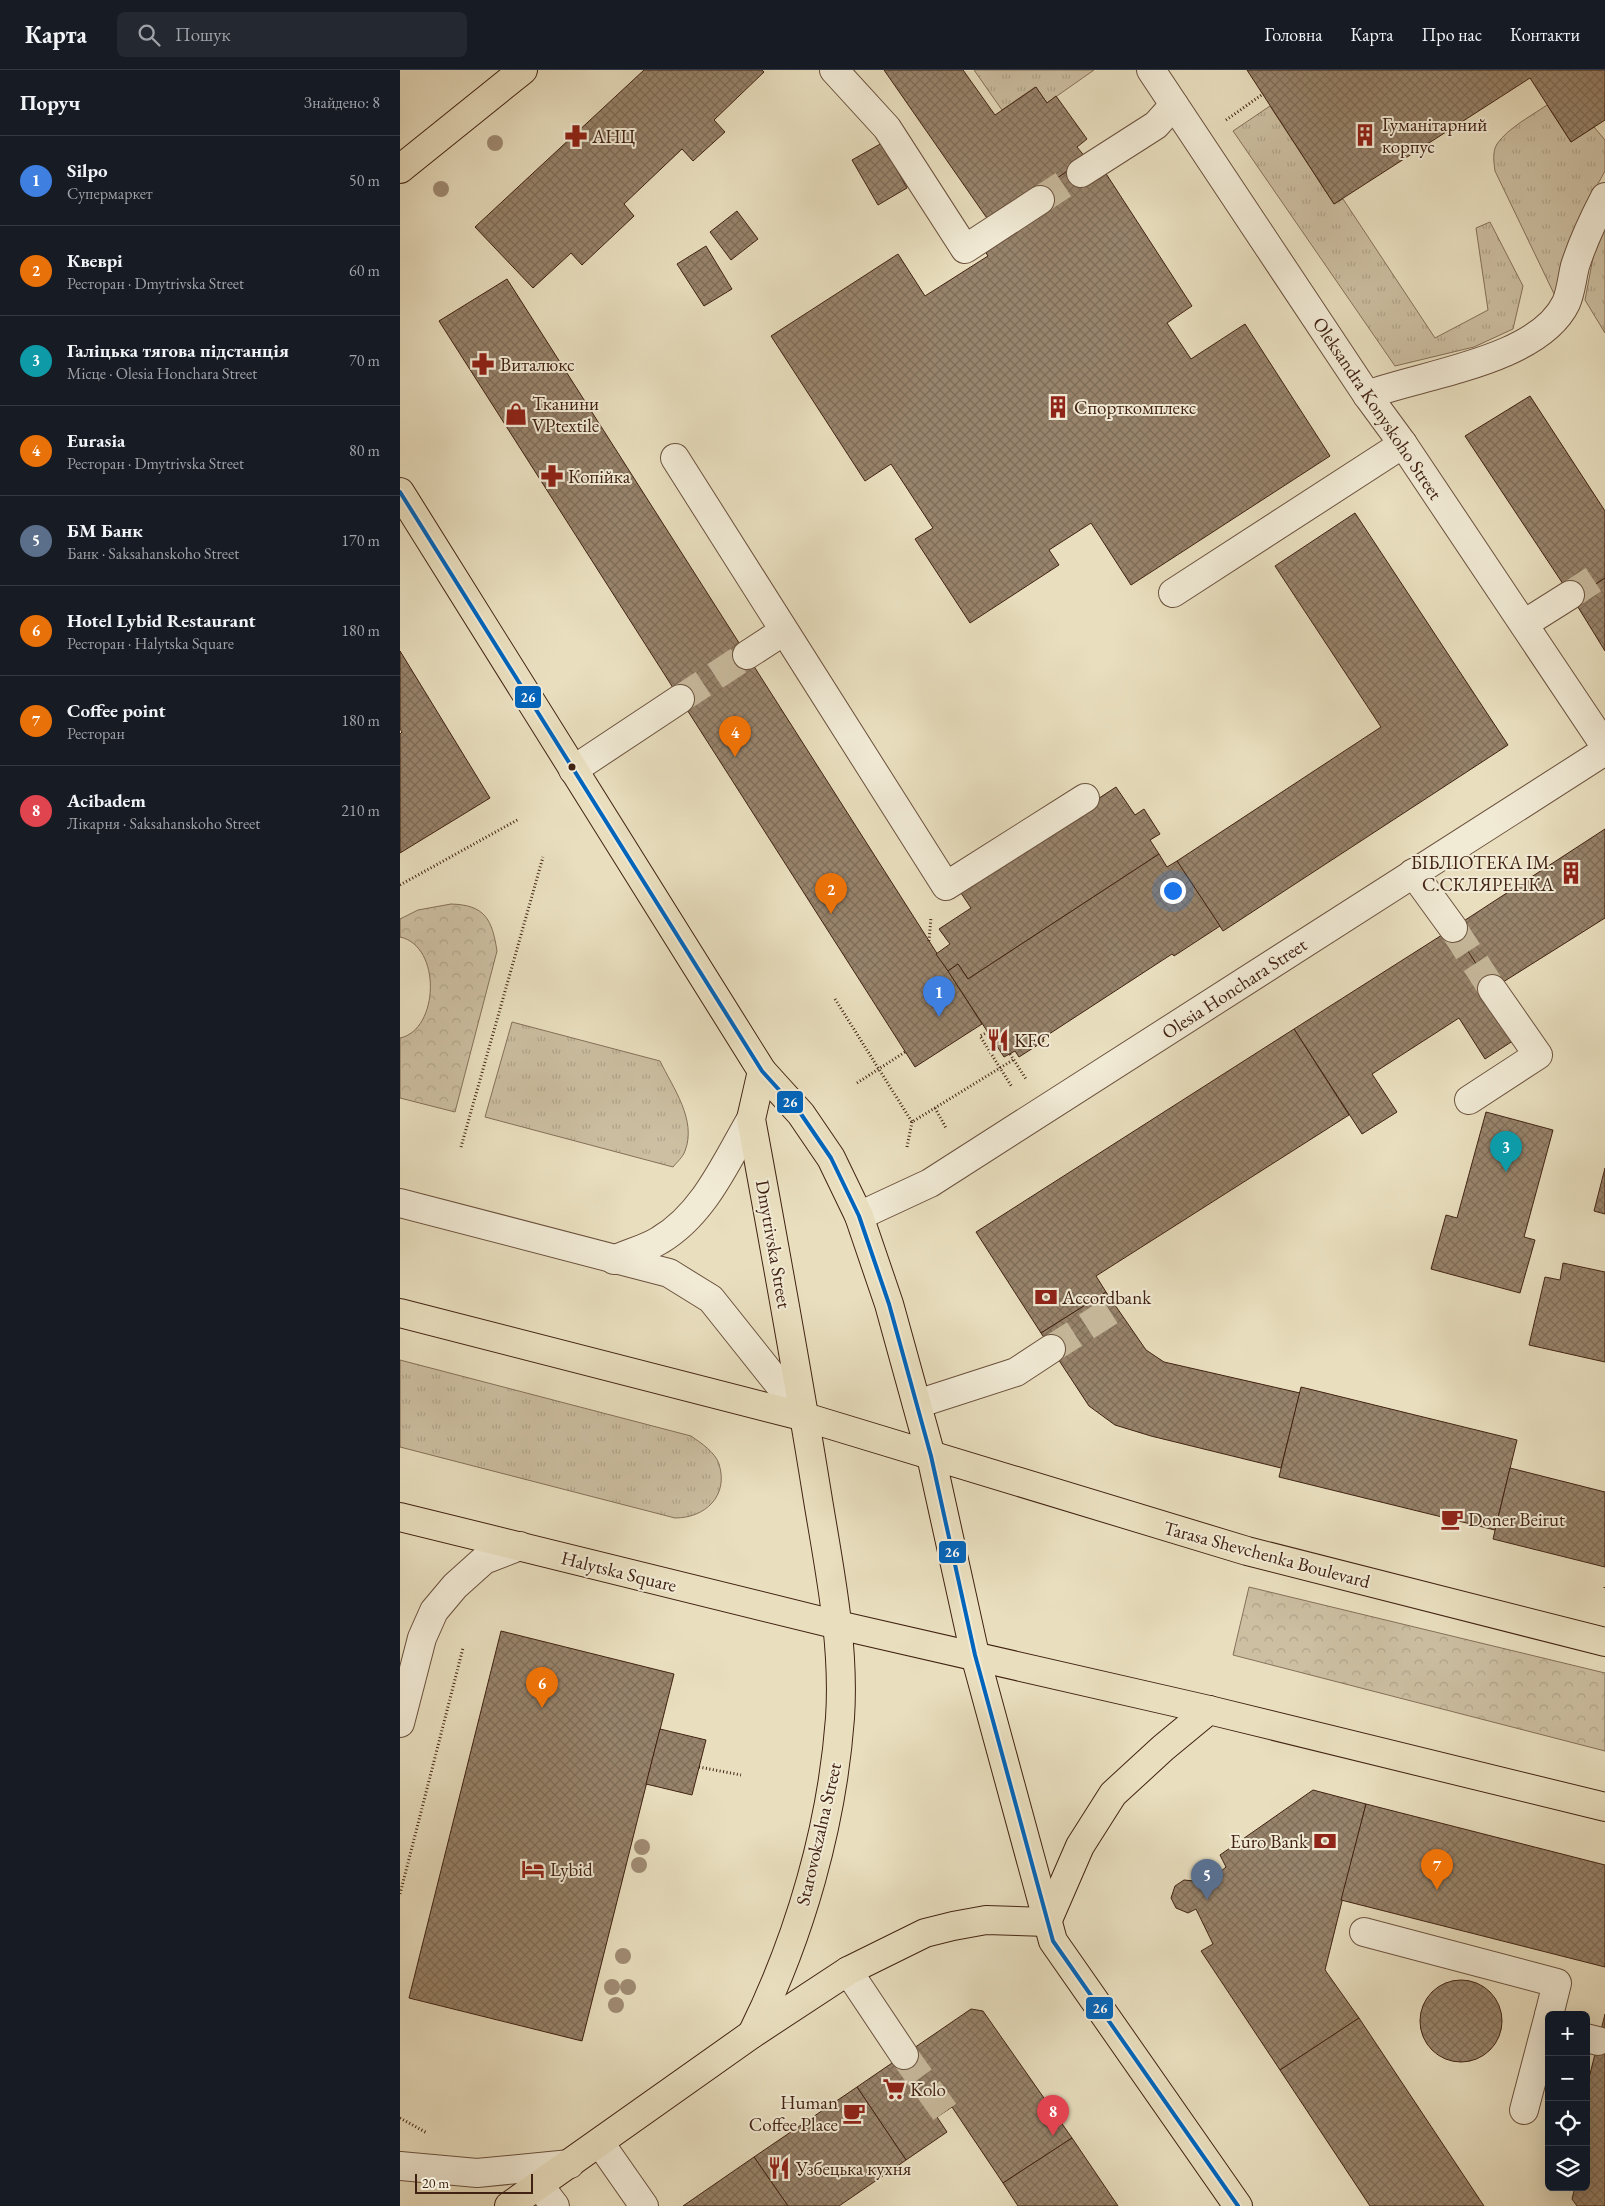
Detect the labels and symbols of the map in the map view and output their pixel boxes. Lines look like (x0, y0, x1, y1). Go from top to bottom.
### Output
place label: Гуманітарний корпус (1382, 112, 1487, 159)
building icon: Гуманітарний корпус (1352, 122, 1378, 148)
pharmacy icon: АНЦ (563, 123, 589, 149)
place label: АНЦ (591, 124, 636, 149)
street label: Oleksandra Konyskoho Street (1307, 312, 1448, 505)
pharmacy icon: Виталюкс (470, 351, 496, 377)
place label: Виталюкс (500, 352, 575, 377)
place label: Тканини VPtextile (532, 391, 599, 438)
building icon: Спорткомплекс (1045, 394, 1071, 420)
place label: Спорткомплекс (1074, 395, 1197, 420)
shop icon: Тканини VPtextile (503, 401, 529, 427)
pharmacy icon: Копійка (539, 463, 565, 489)
place label: Копійка (568, 464, 631, 489)
line badge: 26 (514, 685, 542, 709)
text: 26 (521, 688, 536, 706)
pin: 4 (719, 716, 751, 757)
unlabelled marker (567, 762, 577, 772)
place label: БІБЛІОТЕКА ІМ. С.СКЛЯРЕНКА (1411, 850, 1555, 897)
building icon: БІБЛІОТЕКА ІМ. С.СКЛЯРЕНКА (1558, 860, 1584, 886)
pin: 2 (815, 873, 847, 914)
your location (1160, 878, 1186, 904)
street label: Olesia Honchara Street (1157, 932, 1312, 1045)
pin: 1 (923, 976, 955, 1017)
restaurant icon: KFC (985, 1027, 1011, 1053)
place label: KFC (1014, 1028, 1050, 1053)
line badge: 26 (776, 1090, 804, 1114)
text: 26 (783, 1093, 798, 1111)
pin: 3 (1490, 1131, 1522, 1172)
street label: Dmytrivska Street (750, 1178, 797, 1310)
bank icon: Accordbank (1033, 1284, 1059, 1310)
place label: Accordbank (1061, 1285, 1152, 1310)
cafe icon: Doner Beirut (1439, 1506, 1465, 1532)
place label: Doner Beirut (1468, 1507, 1565, 1532)
street label: Tarasa Shevchenka Boulevard (1161, 1515, 1373, 1594)
line badge: 26 (938, 1540, 967, 1564)
text: 26 (945, 1543, 960, 1561)
street label: Halytska Square (558, 1545, 679, 1598)
pin: 6 (526, 1667, 558, 1708)
street label: Starovokzalna Street (790, 1760, 847, 1908)
bank icon: Euro Bank (1312, 1828, 1338, 1854)
place label: Euro Bank (1230, 1829, 1309, 1854)
pin: 7 (1421, 1849, 1453, 1890)
hotel icon: Lybid (520, 1856, 546, 1882)
place label: Lybid (550, 1857, 593, 1882)
pin: 5 (1191, 1859, 1223, 1900)
line badge: 26 (1085, 1996, 1114, 2020)
text: 26 (1093, 1999, 1108, 2017)
supermarket icon: Kolo (881, 2076, 907, 2102)
place label: Kolo (910, 2077, 946, 2102)
place label: Human Coffee Place (749, 2090, 838, 2137)
pin: 8 (1037, 2095, 1069, 2136)
cafe icon: Human Coffee Place (841, 2100, 867, 2126)
restaurant icon: Узбецька кухня (766, 2155, 792, 2181)
place label: Узбецька кухня (795, 2156, 912, 2181)
scale bar (415, 2171, 532, 2194)

